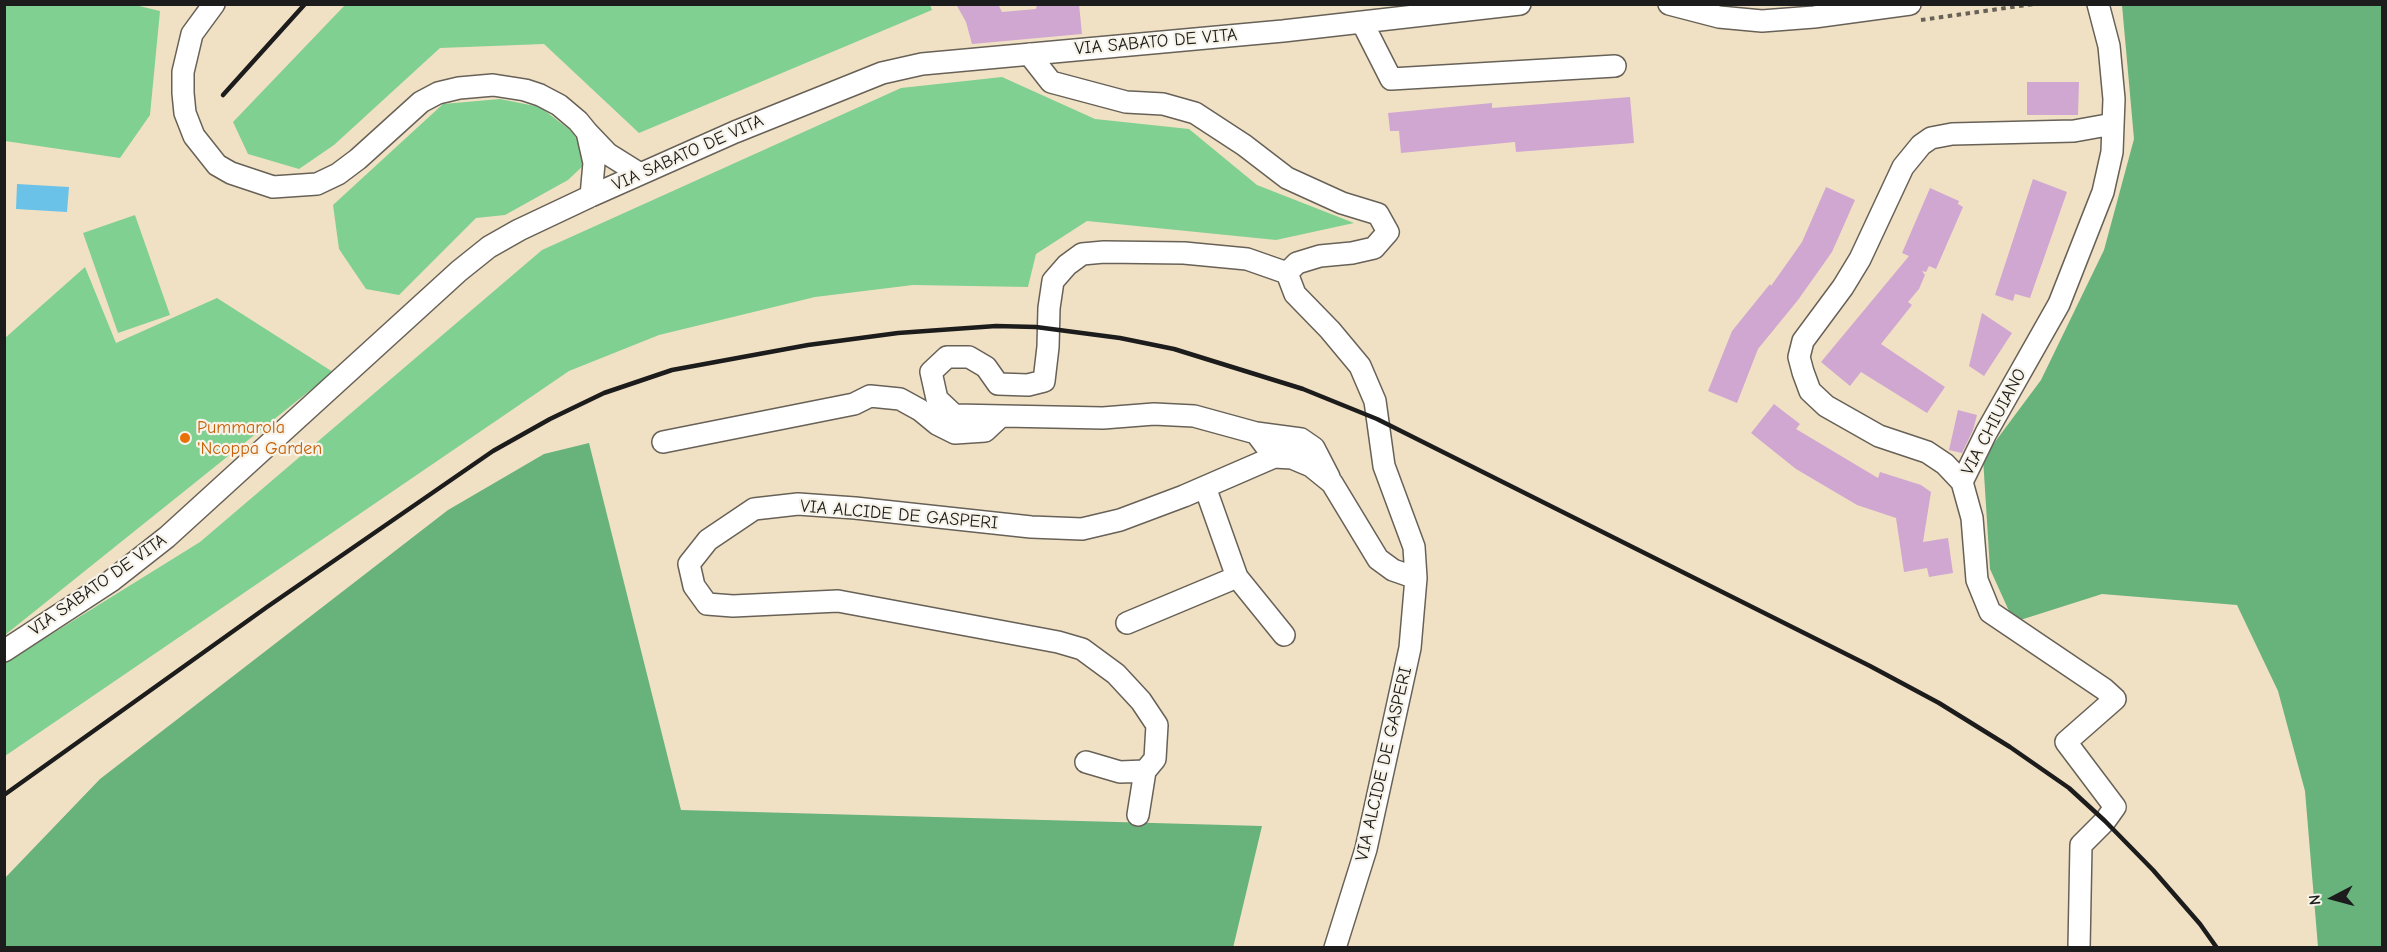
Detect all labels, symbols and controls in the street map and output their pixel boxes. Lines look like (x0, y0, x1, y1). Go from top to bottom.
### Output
street label: VIA SABATO DE VITA (1074, 24, 1238, 60)
street label: VIA SABATO DE VITA (609, 110, 767, 196)
street label: VIA CHIUIANO (1957, 365, 2031, 479)
place label: Pummarola 'Ncoppa Garden (197, 417, 322, 460)
marker: Pummarola 'Ncoppa Garden (178, 431, 192, 445)
street label: VIA ALCIDE DE GASPERI (799, 496, 999, 534)
street label: VIA SABATO DE VITA (25, 529, 171, 641)
street label: VIA ALCIDE DE GASPERI (1351, 665, 1417, 863)
north arrow (2303, 868, 2363, 928)
text: N (2306, 894, 2325, 906)

